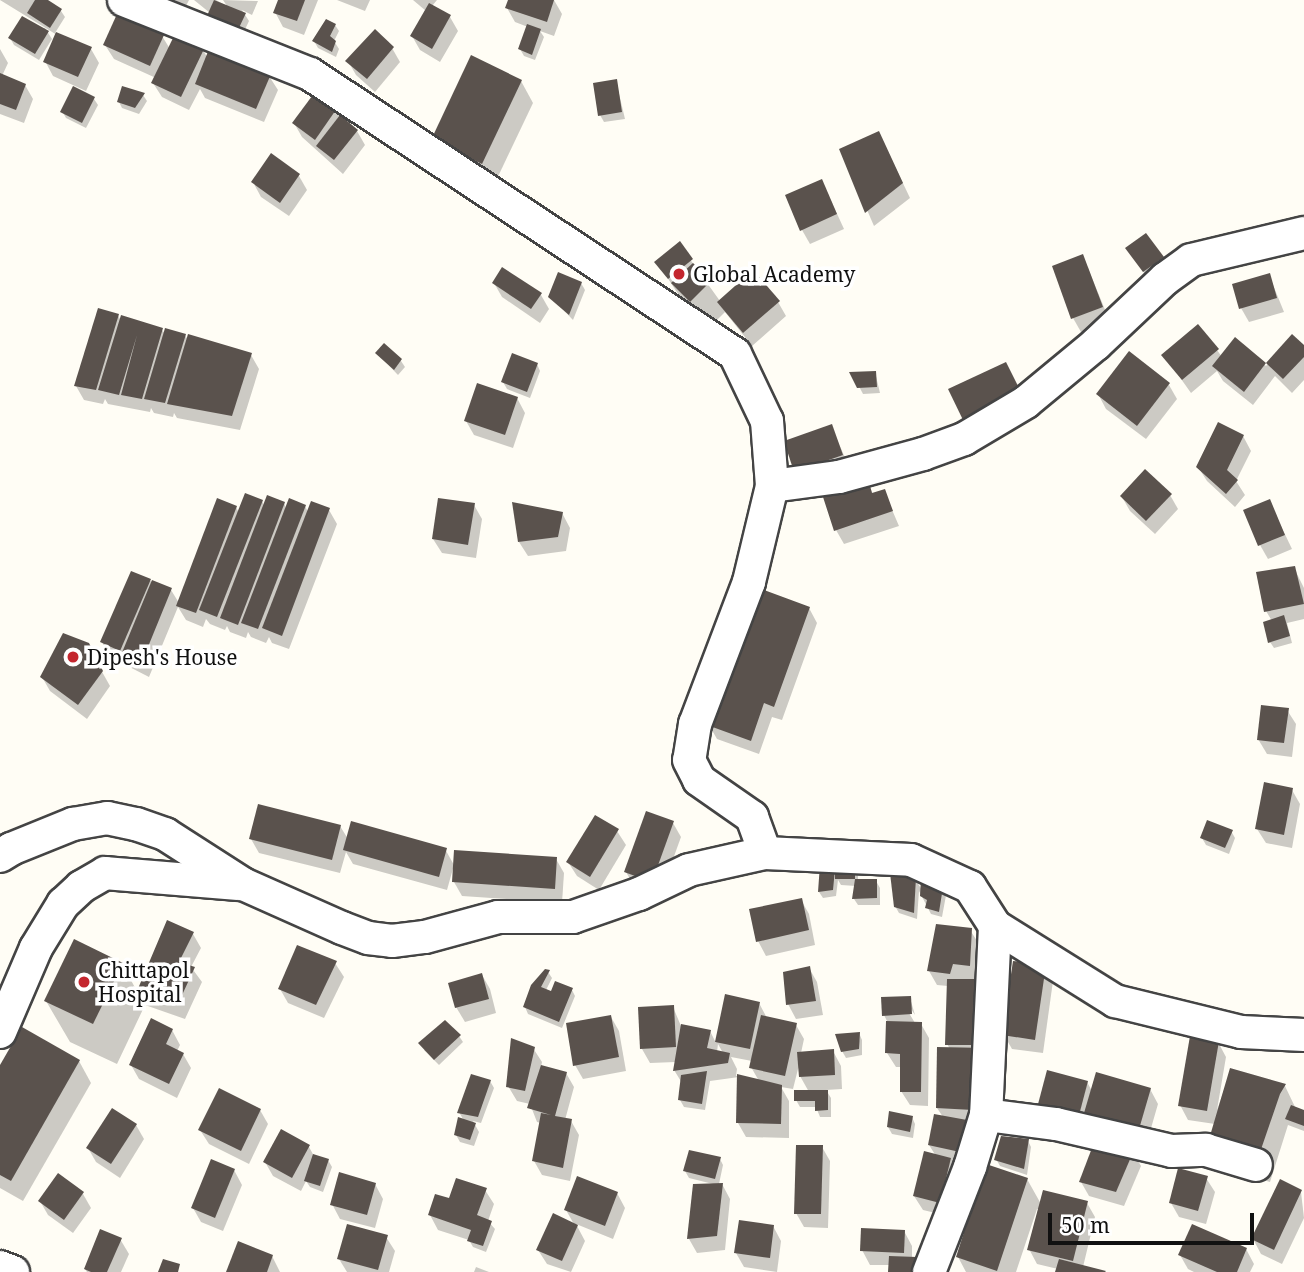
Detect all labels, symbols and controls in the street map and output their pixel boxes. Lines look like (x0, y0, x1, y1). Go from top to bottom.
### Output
place label: Global Academy (693, 261, 855, 287)
marker: Global Academy (671, 266, 687, 282)
place label: Dipesh's House (87, 644, 237, 670)
marker: Dipesh's House (65, 649, 81, 665)
place label: Chittapol Hospital (98, 957, 189, 1007)
marker: Chittapol Hospital (76, 974, 92, 990)
scale bar (1052, 1198, 1258, 1242)
text: 50 m (1061, 1211, 1110, 1239)

